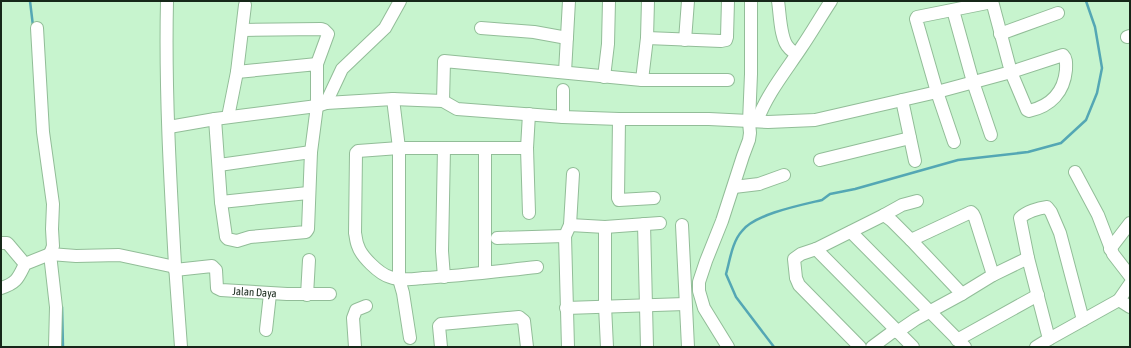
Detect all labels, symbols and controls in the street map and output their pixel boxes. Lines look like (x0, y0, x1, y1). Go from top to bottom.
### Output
street label: Jalan Daya (232, 285, 277, 299)

